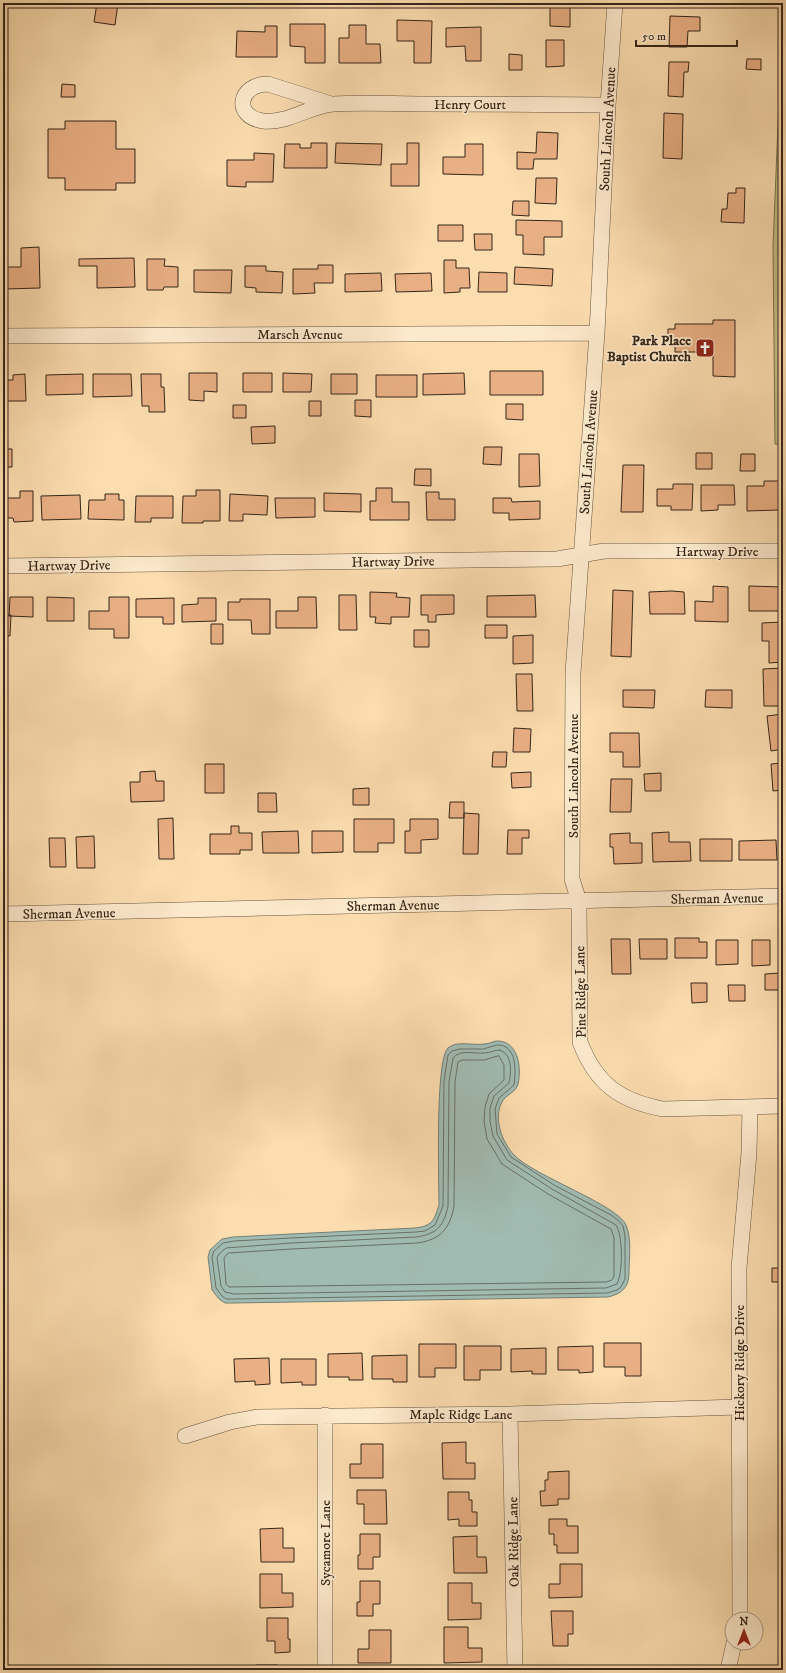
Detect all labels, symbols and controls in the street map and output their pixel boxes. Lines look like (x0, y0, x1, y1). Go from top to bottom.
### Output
scale bar (636, 22, 737, 48)
text: 50 m (642, 29, 666, 44)
street label: South Lincoln Avenue (596, 66, 620, 192)
street label: Henry Court (434, 96, 507, 114)
street label: Marsch Avenue (257, 326, 343, 344)
place label: Park Place Baptist Church (607, 332, 692, 366)
church icon: Park Place Baptist Church (694, 337, 716, 359)
street label: South Lincoln Avenue (576, 389, 602, 515)
street label: Hartway Drive (675, 543, 759, 561)
street label: Hartway Drive (351, 552, 435, 572)
street label: Hartway Drive (27, 556, 111, 576)
street label: South Lincoln Avenue (565, 714, 583, 838)
street label: Sherman Avenue (670, 889, 764, 909)
street label: Sherman Avenue (346, 896, 440, 916)
street label: Sherman Avenue (22, 904, 116, 924)
street label: Pine Ridge Lane (571, 945, 591, 1038)
street label: Hickory Ridge Drive (731, 1305, 749, 1421)
street label: Maple Ridge Lane (409, 1406, 513, 1424)
street label: Oak Ridge Lane (504, 1496, 524, 1587)
street label: Sycamore Lane (317, 1500, 335, 1586)
north arrow (724, 1611, 764, 1651)
text: N (739, 1615, 749, 1629)

